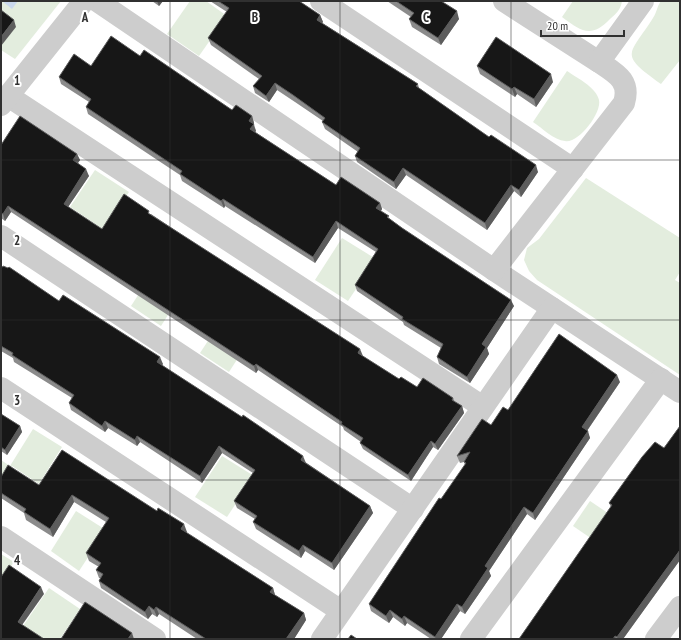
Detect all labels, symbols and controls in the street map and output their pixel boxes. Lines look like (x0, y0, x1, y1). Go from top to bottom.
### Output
text: A (81, 9, 89, 26)
text: B (252, 9, 258, 26)
text: C (423, 9, 429, 26)
scale bar (541, 12, 624, 38)
text: 20 m (547, 18, 568, 33)
text: 1 (14, 72, 20, 89)
text: 2 (14, 232, 20, 249)
text: 3 (14, 392, 20, 409)
text: 4 (14, 552, 21, 569)

